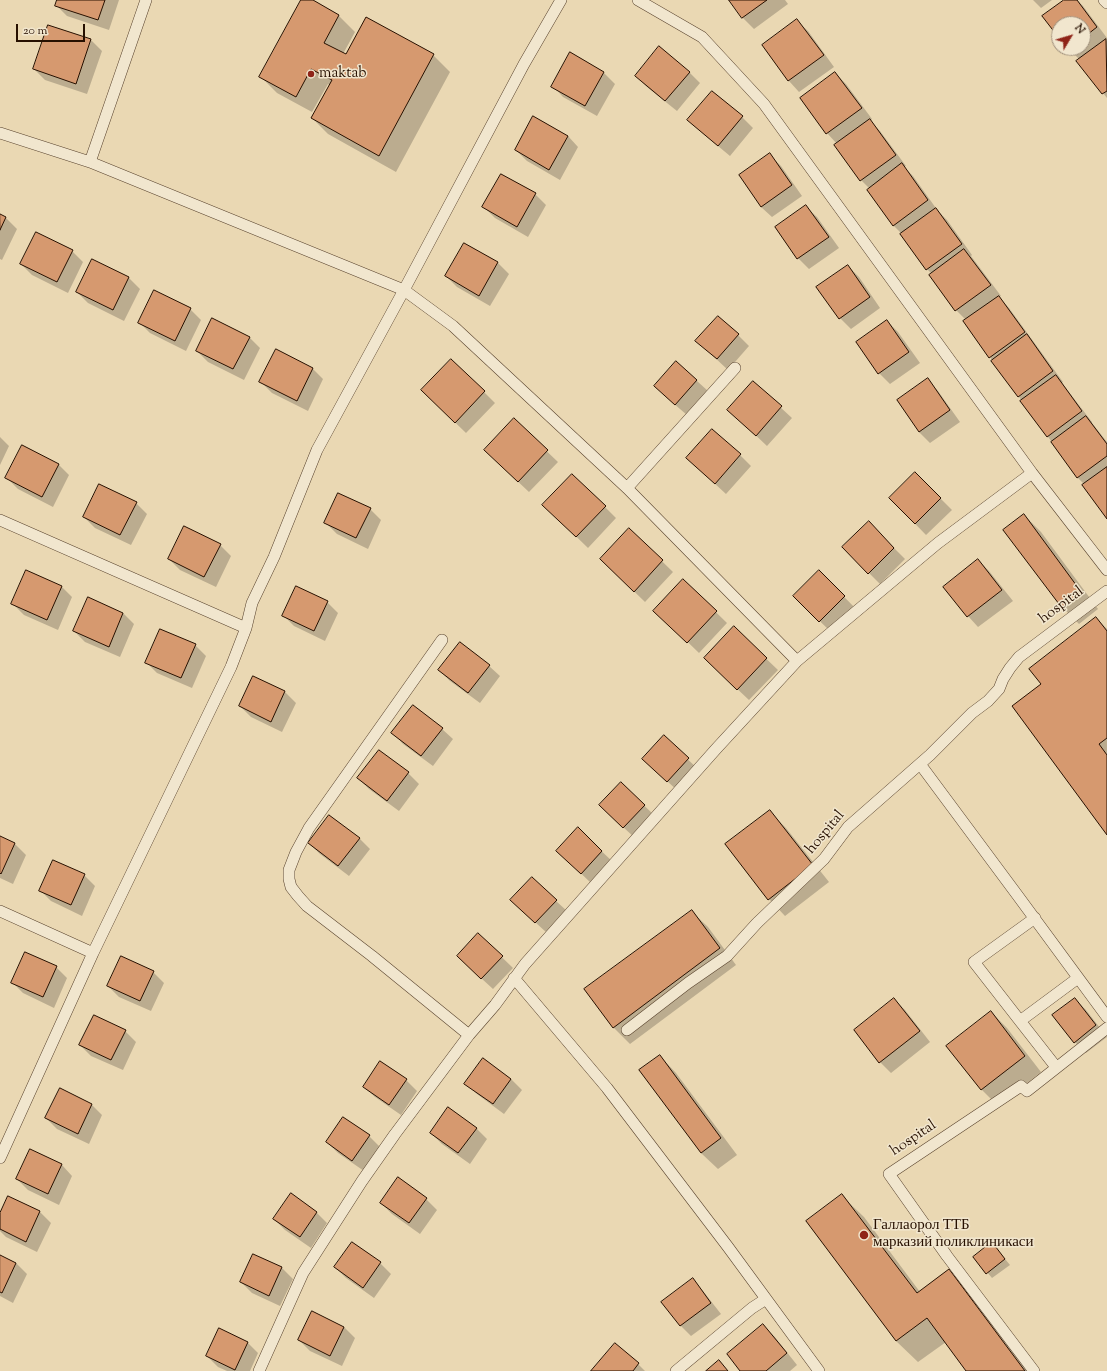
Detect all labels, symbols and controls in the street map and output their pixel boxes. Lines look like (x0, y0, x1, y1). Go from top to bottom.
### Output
scale bar (18, 16, 87, 42)
north arrow (1051, 16, 1091, 56)
text: N (1071, 21, 1089, 38)
text: 20 m (23, 22, 47, 40)
place label: maktab (319, 65, 366, 83)
marker: maktab (306, 69, 316, 79)
street label: hospital (1036, 583, 1088, 629)
street label: hospital (803, 807, 849, 859)
street label: hospital (888, 1117, 940, 1161)
place label: Галлаорол ТТБ марказий поликлиникаси (873, 1217, 1034, 1252)
marker: Галлаорол ТТБ марказий поликлиникаси (858, 1229, 870, 1241)

